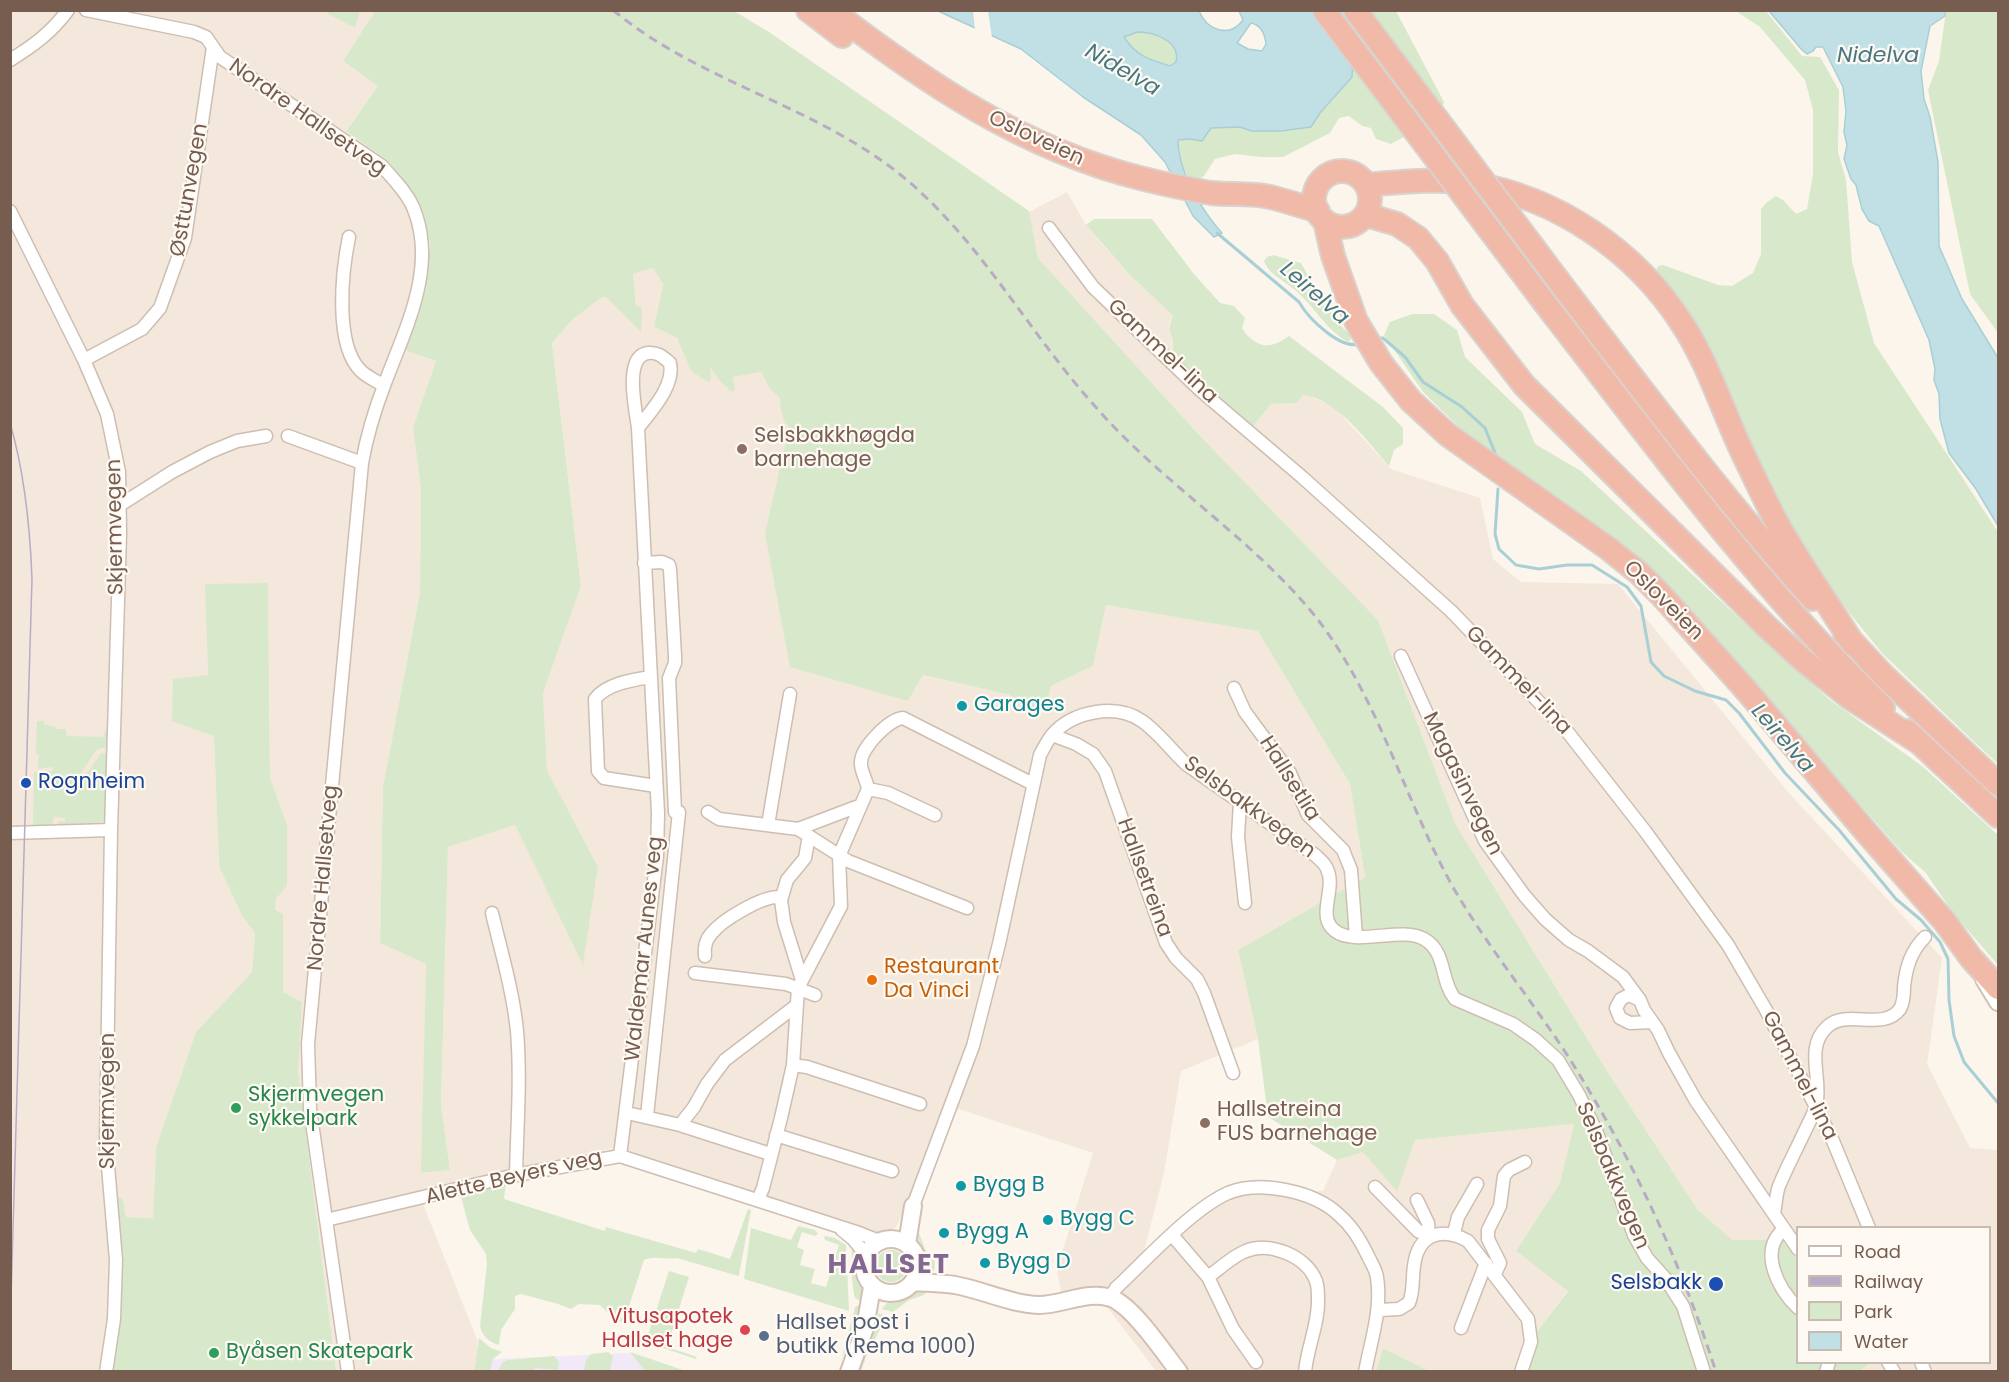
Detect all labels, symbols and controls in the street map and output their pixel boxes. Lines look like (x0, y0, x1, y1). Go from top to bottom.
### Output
water label: Nidelva (1080, 39, 1164, 103)
water label: Nidelva (1837, 43, 1919, 69)
street label: Nordre Hallsetveg (223, 54, 391, 182)
street label: Osloveien (984, 106, 1088, 172)
street label: Østtunvegen (166, 121, 214, 259)
water label: Leirelva (1274, 257, 1354, 331)
street label: Gammel-lina (1102, 295, 1222, 409)
place label: Selsbakkhøgda barnehage (754, 424, 915, 474)
marker: Selsbakkhøgda barnehage (735, 442, 749, 456)
street label: Skjermvegen (102, 459, 130, 595)
street label: Osloveien (1618, 556, 1708, 646)
street label: Gammel-lina (1460, 621, 1576, 741)
place label: Garages (974, 693, 1065, 719)
marker: Garages (955, 699, 969, 713)
water label: Leirelva (1745, 699, 1819, 779)
street label: Magasinvegen (1417, 709, 1507, 859)
street label: Hallsetlia (1253, 732, 1325, 826)
street label: Selsbakkvegen (1178, 752, 1320, 864)
place label: Rognheim (38, 770, 145, 796)
marker: Rognheim (19, 776, 33, 790)
street label: Nordre Hallsetveg (303, 784, 345, 972)
street label: Hallsetreina (1111, 815, 1177, 941)
street label: Waldemar Aunes veg (621, 835, 669, 1063)
place label: Restaurant Da Vinci (884, 955, 999, 1005)
marker: Restaurant Da Vinci (865, 973, 879, 987)
street label: Gammel-lina (1756, 1007, 1842, 1145)
street label: Skjermvegen (96, 1033, 122, 1169)
place label: Skjermvegen sykkelpark (248, 1083, 384, 1133)
place label: Hallsetreina FUS barnehage (1217, 1098, 1377, 1148)
street label: Selsbakkvegen (1570, 1099, 1654, 1253)
marker: Skjermvegen sykkelpark (229, 1101, 243, 1115)
marker: Hallsetreina FUS barnehage (1198, 1116, 1212, 1130)
street label: Alette Beyers veg (423, 1145, 605, 1211)
place label: Bygg B (973, 1173, 1045, 1199)
marker: Bygg B (954, 1179, 968, 1193)
place label: Bygg C (1060, 1207, 1135, 1233)
marker: Bygg C (1041, 1213, 1055, 1227)
place label: Bygg A (956, 1220, 1029, 1246)
marker: Bygg A (937, 1226, 951, 1240)
legend (1796, 1226, 1991, 1364)
text: Road (1854, 1239, 1901, 1264)
district label: HALLSET (827, 1250, 951, 1282)
place label: Bygg D (997, 1250, 1071, 1276)
marker: Bygg D (978, 1256, 992, 1270)
text: Railway (1854, 1269, 1923, 1294)
place label: Selsbakk (1611, 1271, 1702, 1297)
marker: Selsbakk (1707, 1275, 1725, 1293)
text: Park (1854, 1299, 1893, 1324)
place label: Vitusapotek Hallset hage (602, 1305, 733, 1355)
place label: Hallset post i butikk (Rema 1000) (776, 1311, 976, 1361)
marker: Vitusapotek Hallset hage (738, 1323, 752, 1337)
marker: Hallset post i butikk (Rema 1000) (757, 1329, 771, 1343)
text: Water (1854, 1329, 1908, 1354)
place label: Byåsen Skatepark (226, 1340, 413, 1366)
marker: Byåsen Skatepark (207, 1346, 221, 1360)

